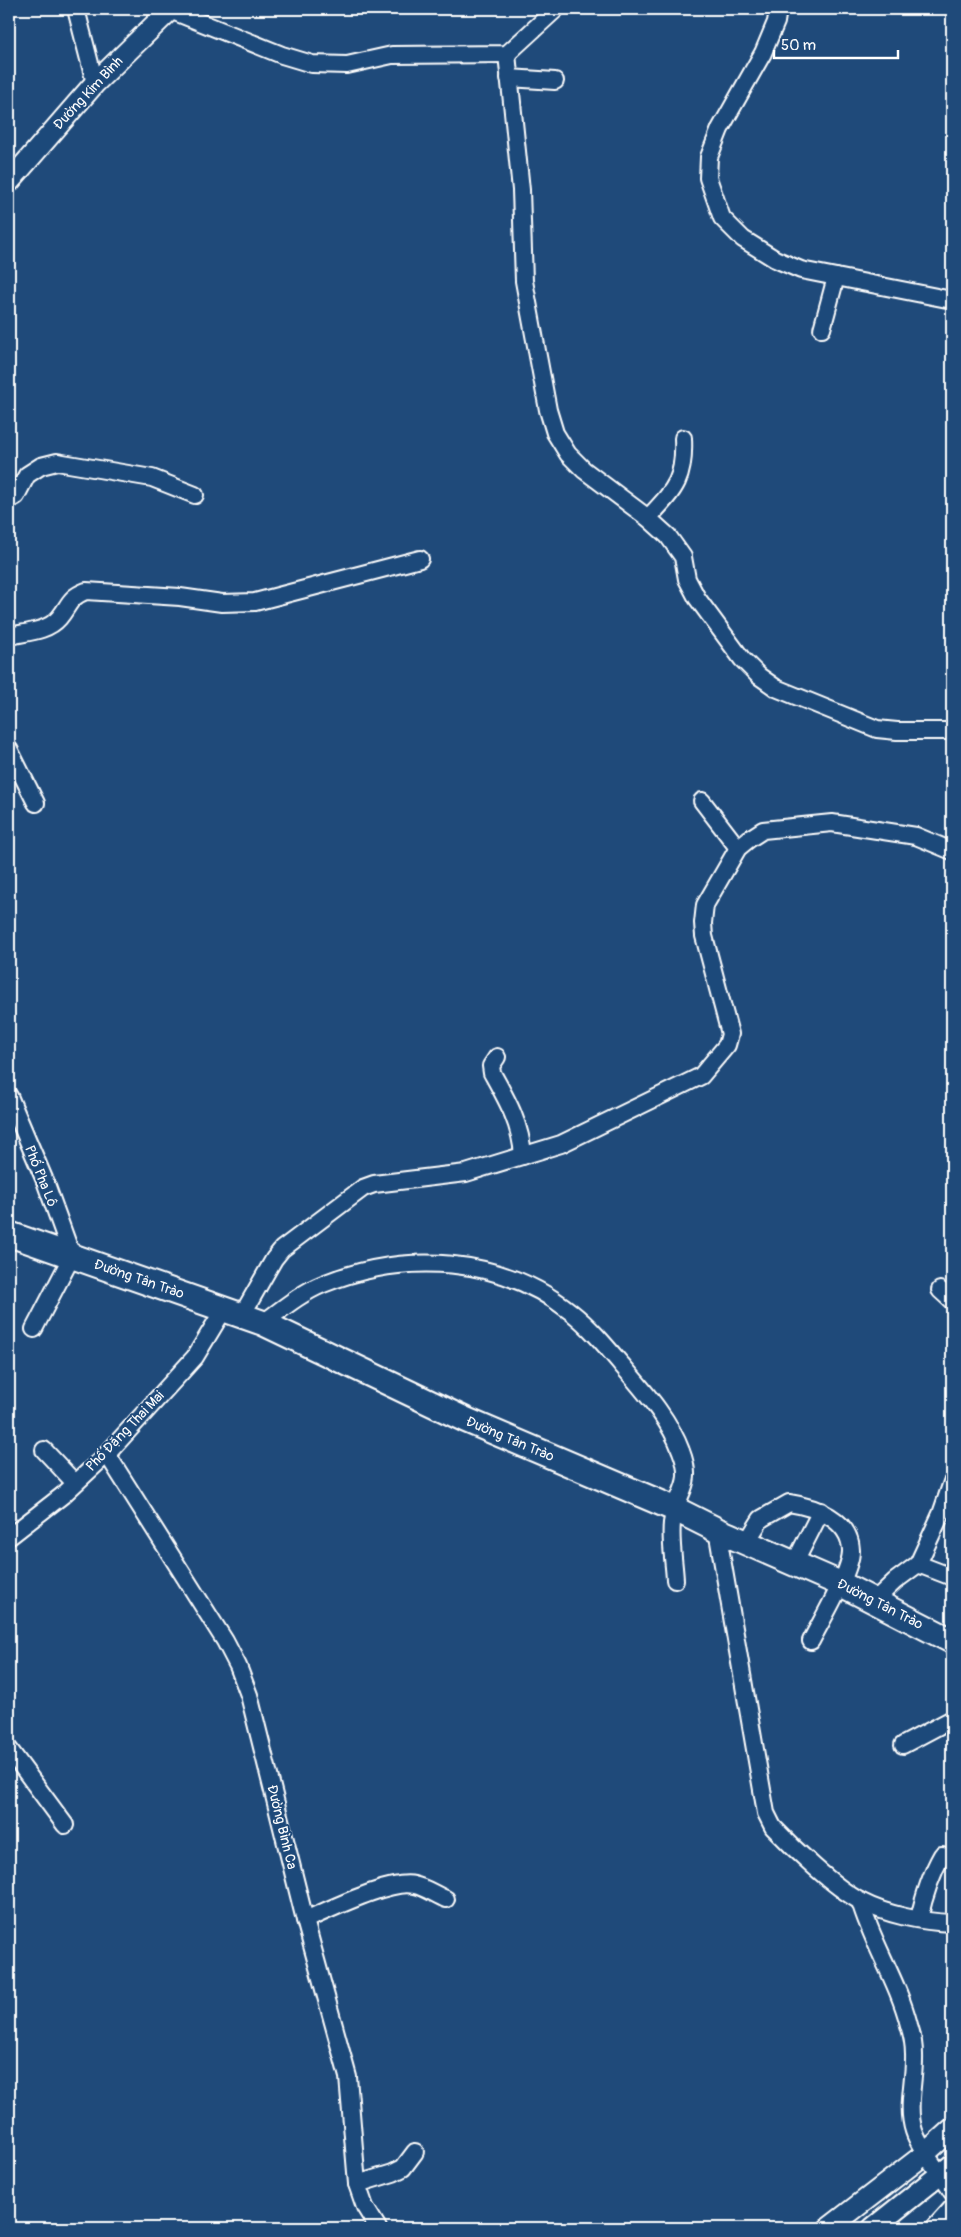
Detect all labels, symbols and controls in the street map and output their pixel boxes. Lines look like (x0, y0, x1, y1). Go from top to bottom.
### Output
scale bar (774, 28, 897, 60)
text: 50 m (781, 36, 816, 55)
street label: Đường Kim Bình (50, 53, 126, 133)
street label: Phố Pha Lô (21, 1143, 62, 1209)
street label: Đường Tân Trào (92, 1256, 187, 1303)
street label: Phố Đặng Thai Mai (82, 1386, 168, 1475)
street label: Đường Tân Trào (463, 1413, 557, 1465)
street label: Đường Tân Trào (834, 1575, 926, 1633)
street label: Đường Bình Ca (263, 1783, 301, 1871)

